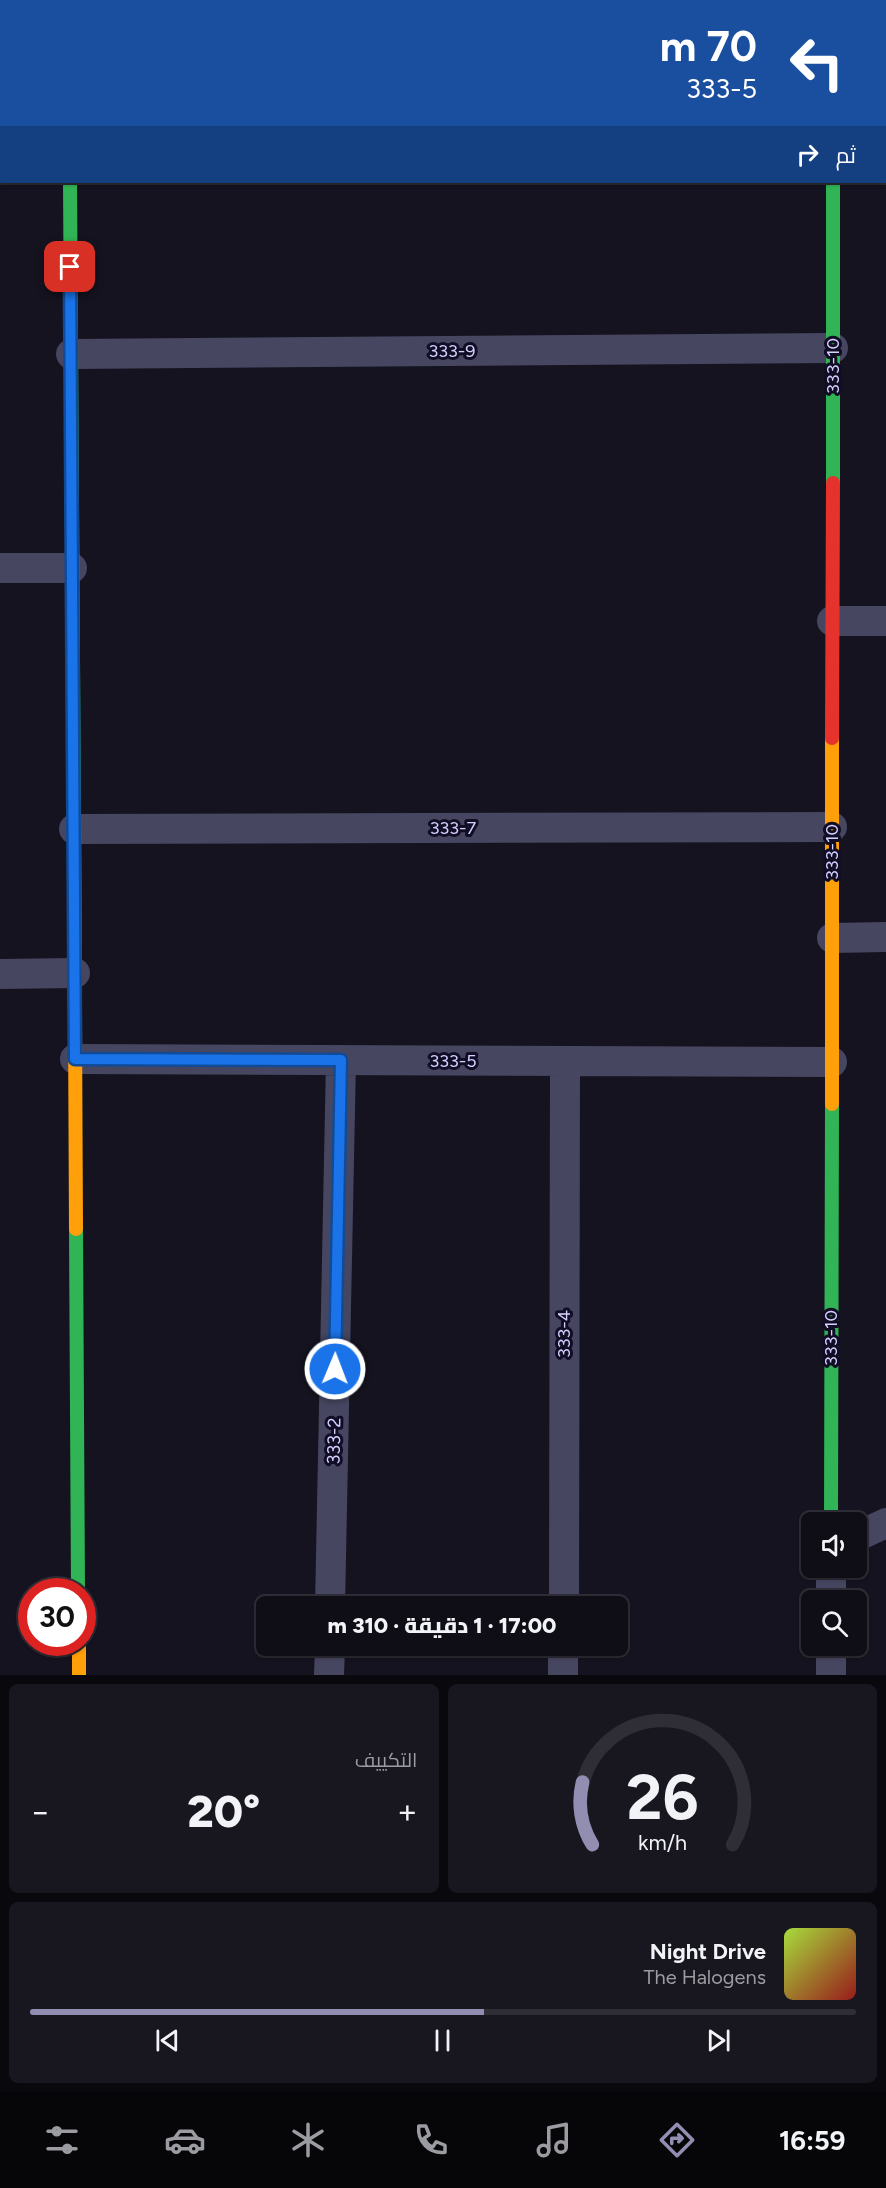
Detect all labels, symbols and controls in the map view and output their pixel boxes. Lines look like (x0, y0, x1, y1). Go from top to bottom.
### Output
text: 70 m (660, 21, 757, 72)
icon: left (778, 24, 856, 102)
text: 333-5 (686, 72, 757, 105)
icon: right (791, 138, 824, 171)
text: ثم (836, 142, 856, 169)
pin (44, 241, 95, 292)
icon: arrive (53, 250, 86, 283)
street label: 333-10 (822, 338, 844, 394)
street label: 333-9 (428, 340, 476, 362)
street label: 333-7 (430, 817, 477, 839)
street label: 333-10 (821, 824, 843, 880)
street label: 333-5 (429, 1050, 477, 1072)
street label: 333-4 (553, 1310, 575, 1358)
street label: 333-10 (820, 1310, 842, 1366)
position arrow (303, 1337, 367, 1401)
street label: 333-2 (323, 1417, 345, 1465)
map controls (801, 1512, 867, 1656)
button: sound (801, 1512, 867, 1578)
speed limit sign: 30 (18, 1578, 96, 1656)
button: search (801, 1590, 867, 1656)
text: 17:00 · 1 دقيقة · 310 m (328, 1612, 556, 1639)
text: التكييف (355, 1748, 418, 1772)
text: 26 (626, 1760, 698, 1835)
text: 20° (187, 1784, 260, 1838)
text: − (30, 1792, 51, 1831)
text: + (397, 1792, 417, 1831)
text: km/h (638, 1831, 687, 1856)
text: Night Drive (650, 1938, 766, 1965)
text: The Halogens (644, 1965, 766, 1989)
icon: previous (151, 2024, 184, 2057)
icon: pause (426, 2024, 459, 2057)
icon: next (702, 2024, 735, 2057)
icon: filters (41, 2119, 83, 2161)
icon: car (164, 2119, 206, 2161)
icon: climate (287, 2119, 329, 2161)
icon: phone (410, 2119, 452, 2161)
icon: music (533, 2119, 575, 2161)
icon: directions (656, 2119, 698, 2161)
text: 16:59 (779, 2124, 845, 2157)

